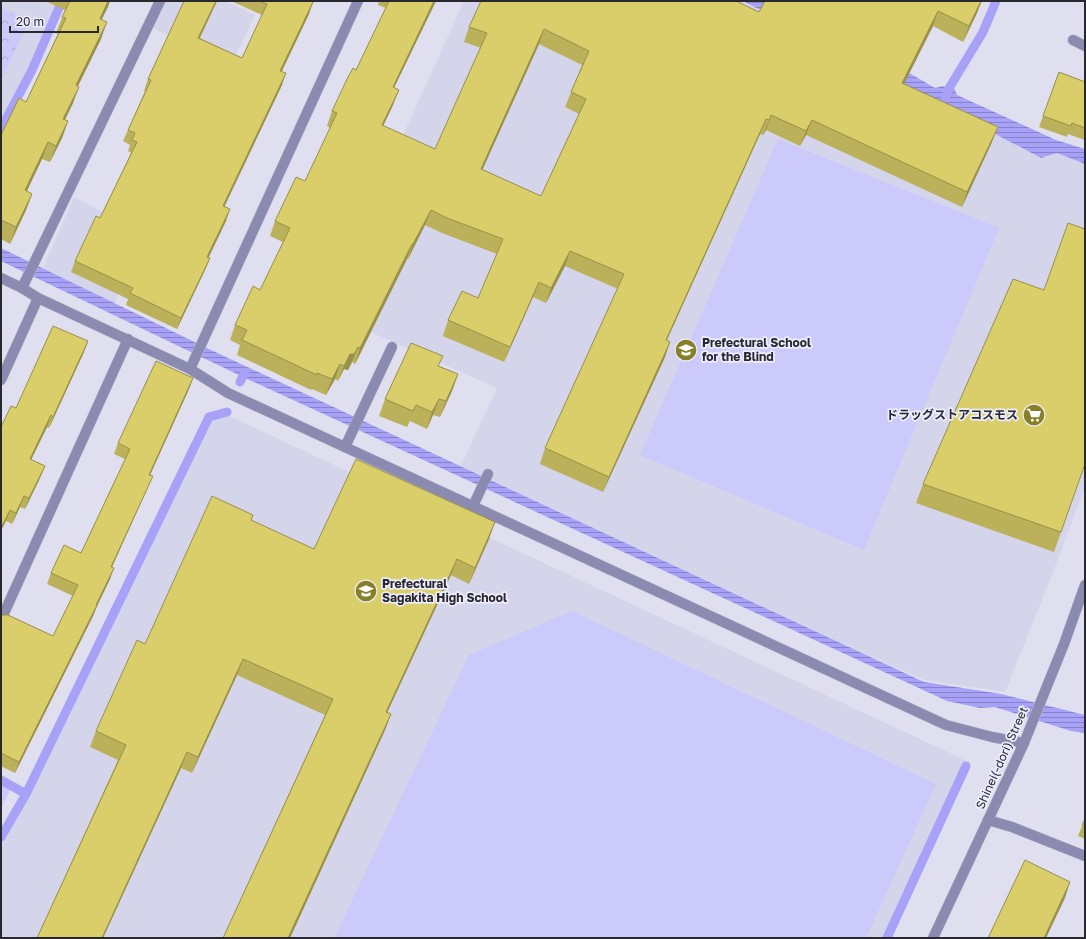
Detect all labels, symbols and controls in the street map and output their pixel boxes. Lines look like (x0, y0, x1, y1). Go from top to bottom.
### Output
scale bar (10, 8, 98, 34)
text: 20 m (16, 14, 44, 29)
place label: Prefectural School for the Blind (702, 335, 811, 364)
school or university icon: Prefectural School for the Blind (673, 337, 699, 363)
supermarket icon: ドラッグストアコスモス (1021, 402, 1047, 428)
place label: ドラッグストアコスモス (886, 407, 1018, 422)
place label: Prefectural Sagakita High School (382, 576, 507, 605)
school or university icon: Prefectural Sagakita High School (353, 578, 379, 604)
street label: Shinei(-dori) Street (972, 704, 1031, 811)

